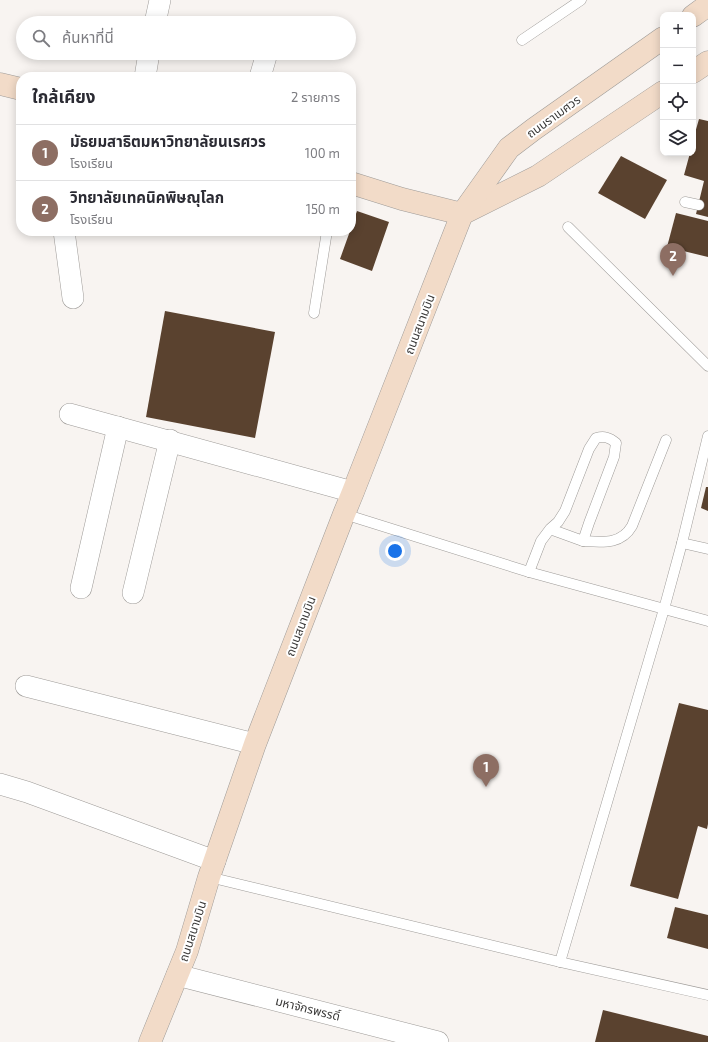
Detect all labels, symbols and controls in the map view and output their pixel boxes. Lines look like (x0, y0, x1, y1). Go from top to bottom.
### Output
map controls (660, 12, 696, 156)
button: + (660, 12, 696, 48)
search box (16, 16, 356, 60)
icon: search (30, 27, 52, 49)
text: ค้นหาที่นี่ (62, 28, 114, 46)
button: − (660, 48, 696, 84)
button: locate (660, 84, 696, 120)
text: ใกล้เคียง (32, 86, 95, 106)
text: 2 รายการ (291, 89, 340, 105)
street label: ถนนราเมศวร (523, 92, 583, 140)
button: layers (660, 120, 696, 156)
text: มัธยมสาธิตมหาวิทยาลัยนเรศวร (70, 132, 266, 150)
text: 1 (42, 145, 48, 161)
text: 100 m (305, 145, 340, 161)
text: โรงเรียน (70, 155, 113, 171)
text: วิทยาลัยเทคนิคพิษณุโลก (70, 188, 224, 206)
text: 2 (41, 201, 49, 217)
text: 150 m (306, 201, 340, 217)
text: โรงเรียน (70, 211, 113, 227)
pin: 2 (660, 243, 686, 276)
street label: ถนนสนามบิน (401, 292, 437, 356)
your location (385, 541, 405, 561)
street label: ถนนสนามบิน (282, 594, 318, 658)
pin: 1 (473, 754, 499, 787)
street label: ถนนสนามบิน (176, 899, 208, 963)
street label: มหาจักรพรรดิ์ (274, 993, 342, 1023)

